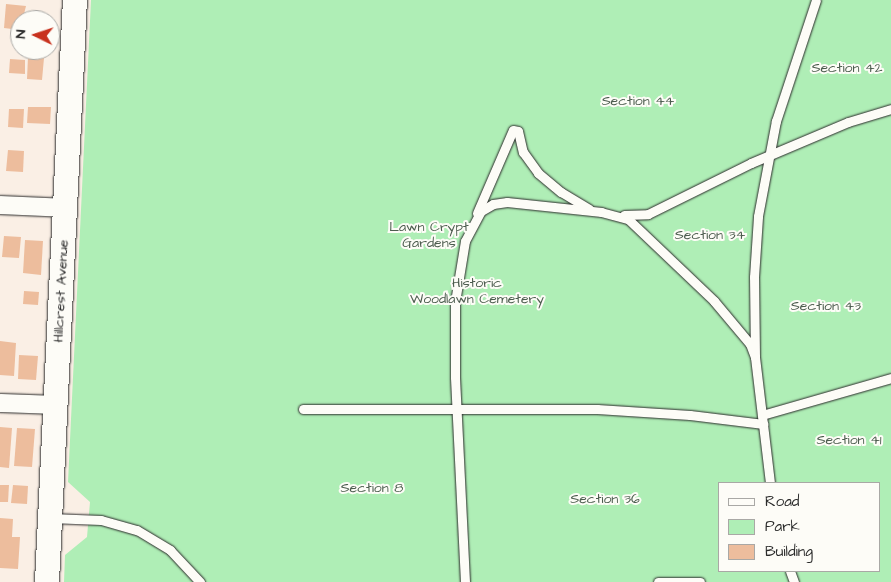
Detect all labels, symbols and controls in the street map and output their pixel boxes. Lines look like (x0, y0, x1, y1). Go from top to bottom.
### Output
north arrow (10, 10, 60, 60)
text: N (11, 29, 31, 39)
park label: Section 42 (811, 60, 883, 76)
park label: Section 44 (602, 93, 674, 109)
park label: Lawn Crypt Gardens (389, 219, 469, 252)
park label: Section 34 (675, 227, 745, 243)
street label: Hillcrest Avenue (50, 239, 72, 343)
park label: Historic Woodlawn Cemetery (410, 275, 544, 308)
park label: Section 43 (791, 298, 861, 314)
park label: Section 41 (816, 432, 882, 448)
park label: Section 8 (341, 480, 403, 496)
legend (718, 482, 881, 572)
park label: Section 36 (570, 491, 640, 507)
text: Road (765, 491, 799, 512)
text: Park (765, 516, 800, 537)
text: Building (765, 541, 813, 562)

